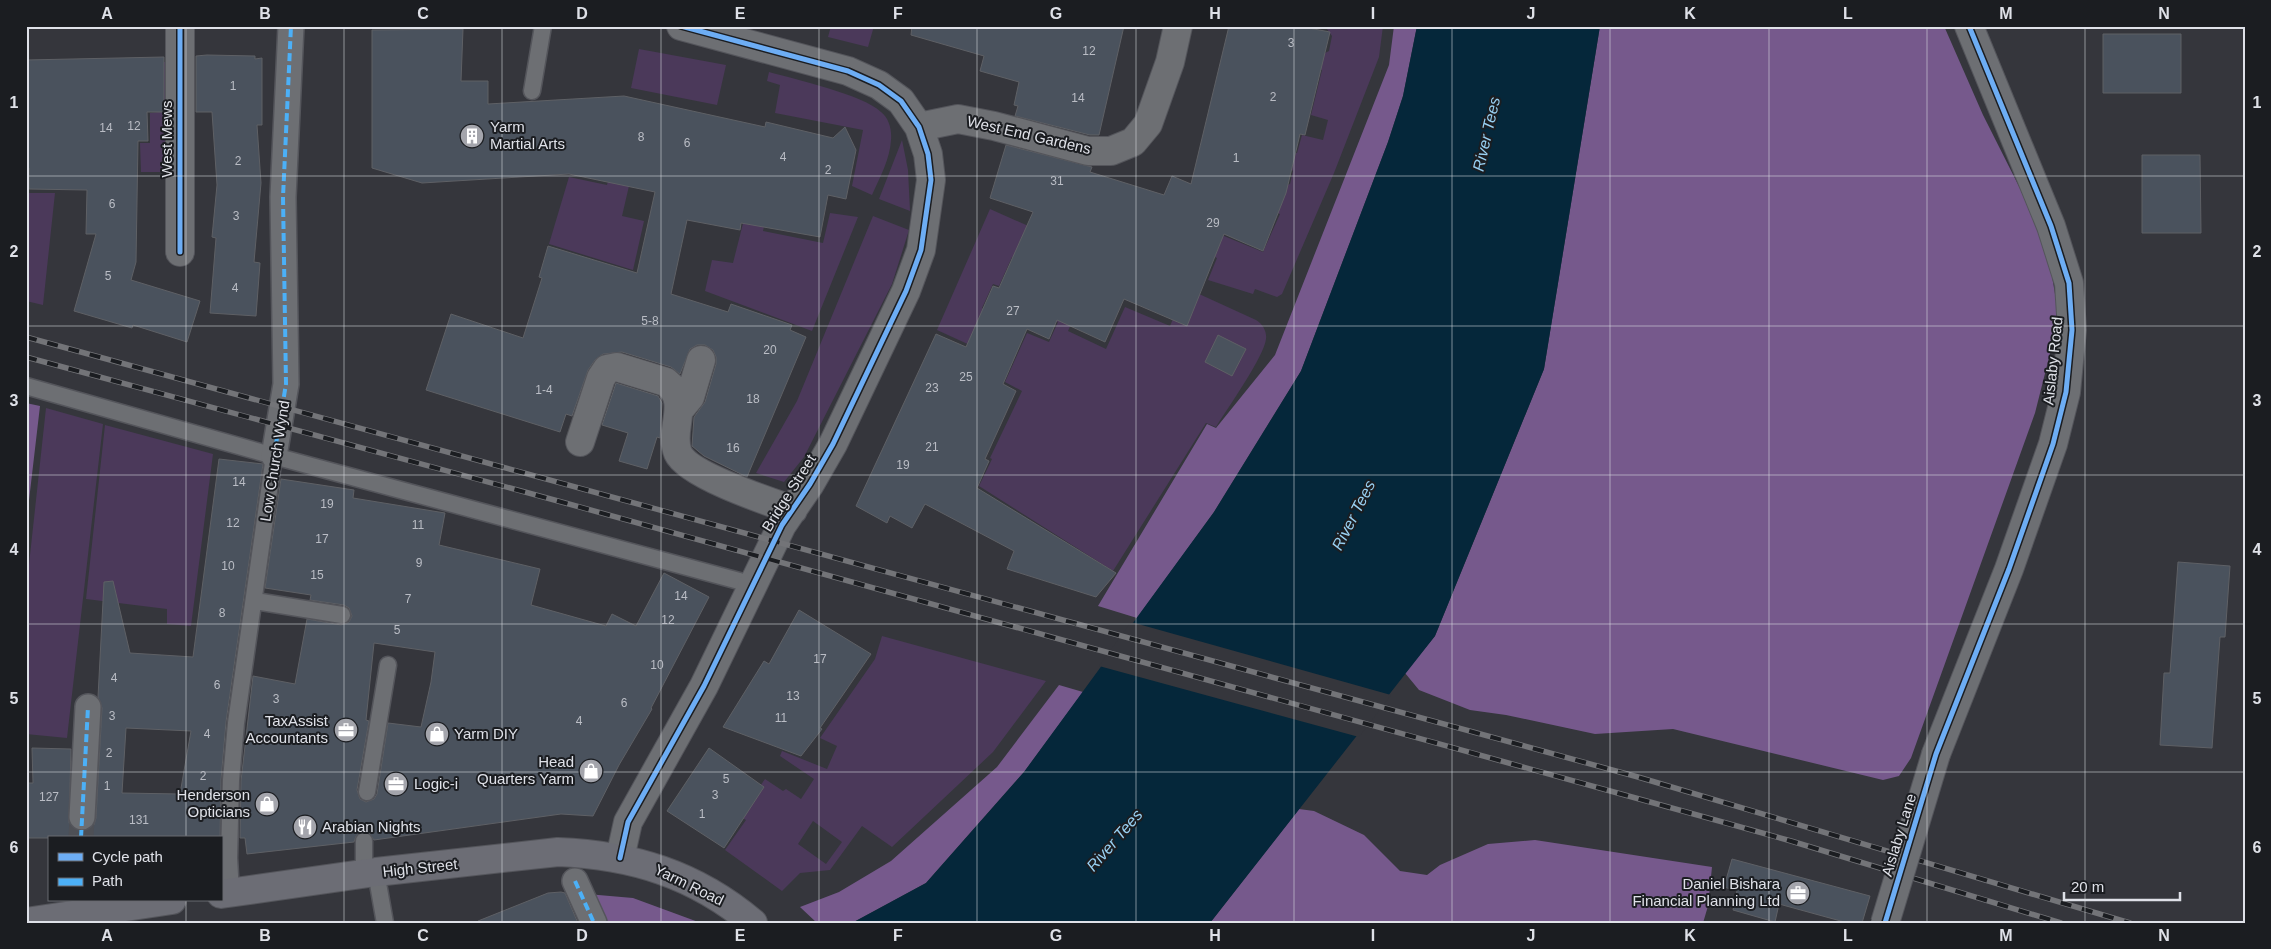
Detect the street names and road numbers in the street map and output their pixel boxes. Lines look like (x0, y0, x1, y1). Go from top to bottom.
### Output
street label: West Mews (158, 100, 175, 178)
street label: West End Gardens (966, 112, 1093, 157)
street label: Aislaby Road (2039, 316, 2066, 406)
street label: Low Church Wynd (257, 399, 292, 523)
street label: Bridge Street (758, 450, 819, 534)
street label: Aislaby Lane (1878, 791, 1919, 878)
street label: High Street (382, 855, 459, 880)
street label: Yarm Road (652, 861, 727, 909)

